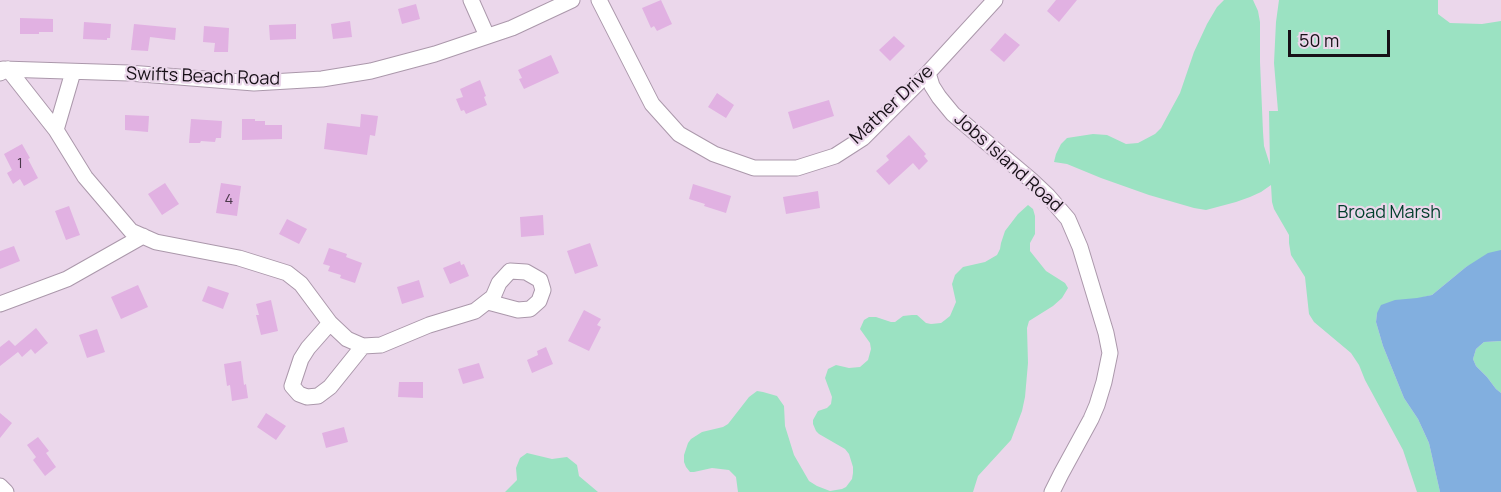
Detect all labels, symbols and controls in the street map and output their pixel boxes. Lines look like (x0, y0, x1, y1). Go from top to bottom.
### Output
scale bar (1291, 18, 1393, 56)
text: 50 m (1299, 28, 1339, 52)
street label: Mather Drive (846, 61, 938, 149)
street label: Swifts Beach Road (126, 64, 280, 90)
street label: Jobs Island Road (949, 109, 1067, 217)
house number: 1 (17, 155, 23, 173)
house number: 4 (225, 191, 233, 209)
park label: Broad Marsh (1337, 202, 1441, 224)

